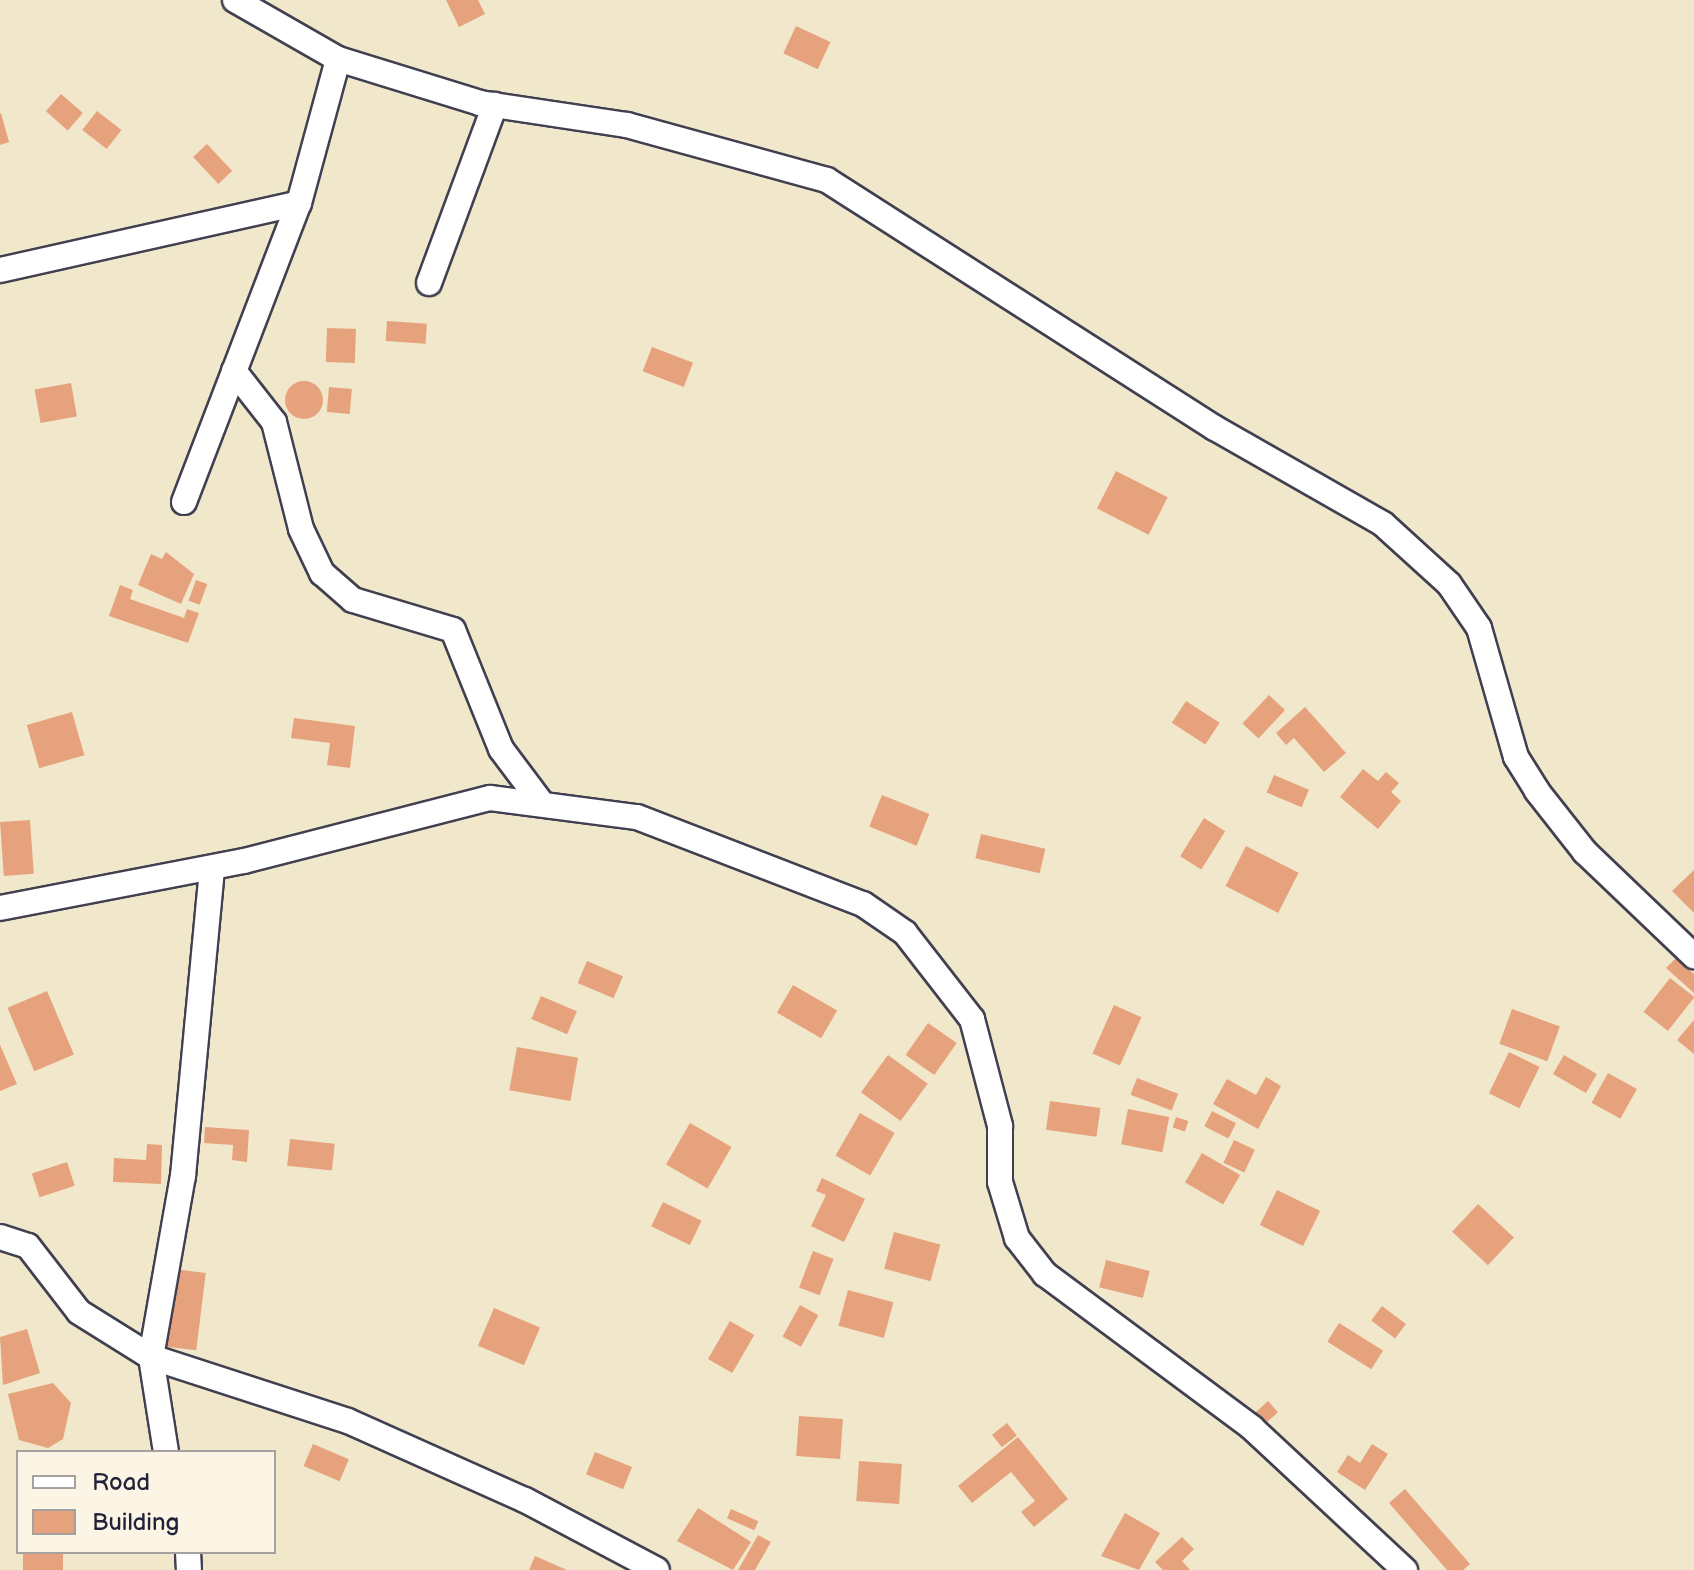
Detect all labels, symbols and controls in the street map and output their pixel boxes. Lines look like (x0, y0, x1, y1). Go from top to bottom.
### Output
legend (16, 1450, 276, 1554)
text: Road (92, 1468, 150, 1497)
text: Building (92, 1508, 179, 1537)

